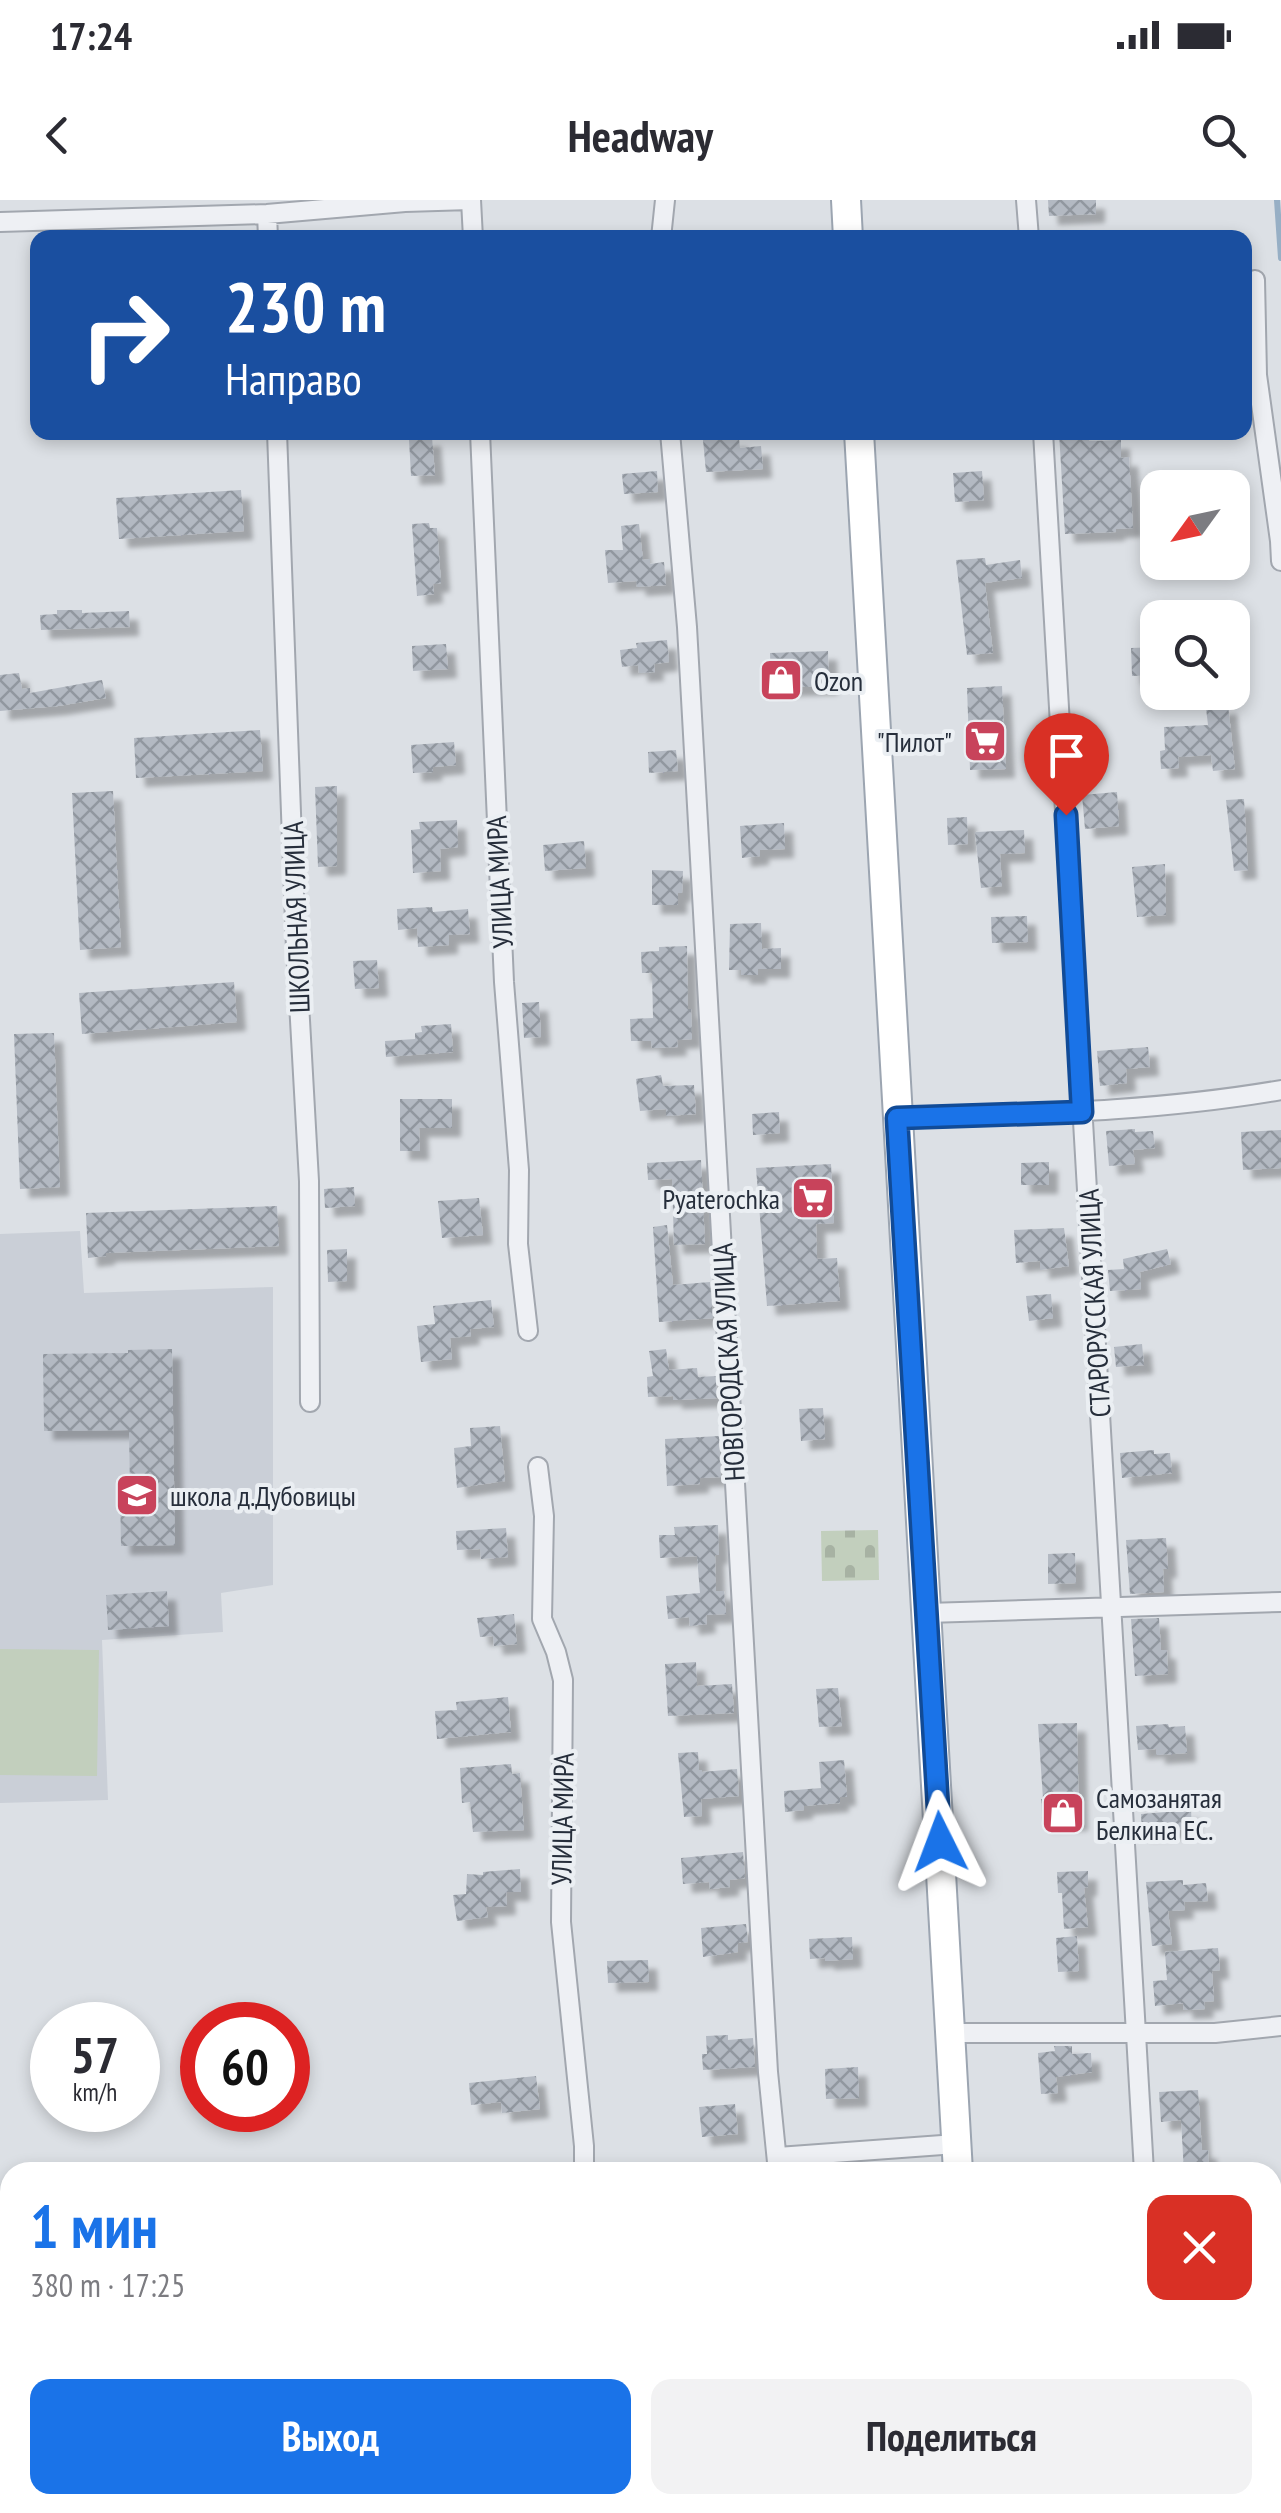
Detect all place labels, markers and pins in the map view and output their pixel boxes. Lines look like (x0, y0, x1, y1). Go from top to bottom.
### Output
shop icon: Ozon (758, 657, 804, 703)
place label: Ozon (814, 662, 863, 699)
pin (1024, 713, 1109, 816)
supermarket icon: "Пилот" (962, 718, 1008, 764)
place label: "Пилот" (877, 723, 952, 760)
supermarket icon: Pyaterochka (790, 1175, 836, 1221)
place label: Pyaterochka (662, 1180, 780, 1217)
school or university icon: школа д.Дубовицы (114, 1472, 160, 1518)
place label: школа д.Дубовицы (170, 1477, 356, 1514)
place label: Самозанятая Белкина ЕС. (1096, 1779, 1222, 1848)
shop icon: Самозанятая Белкина ЕС. (1040, 1790, 1086, 1836)

